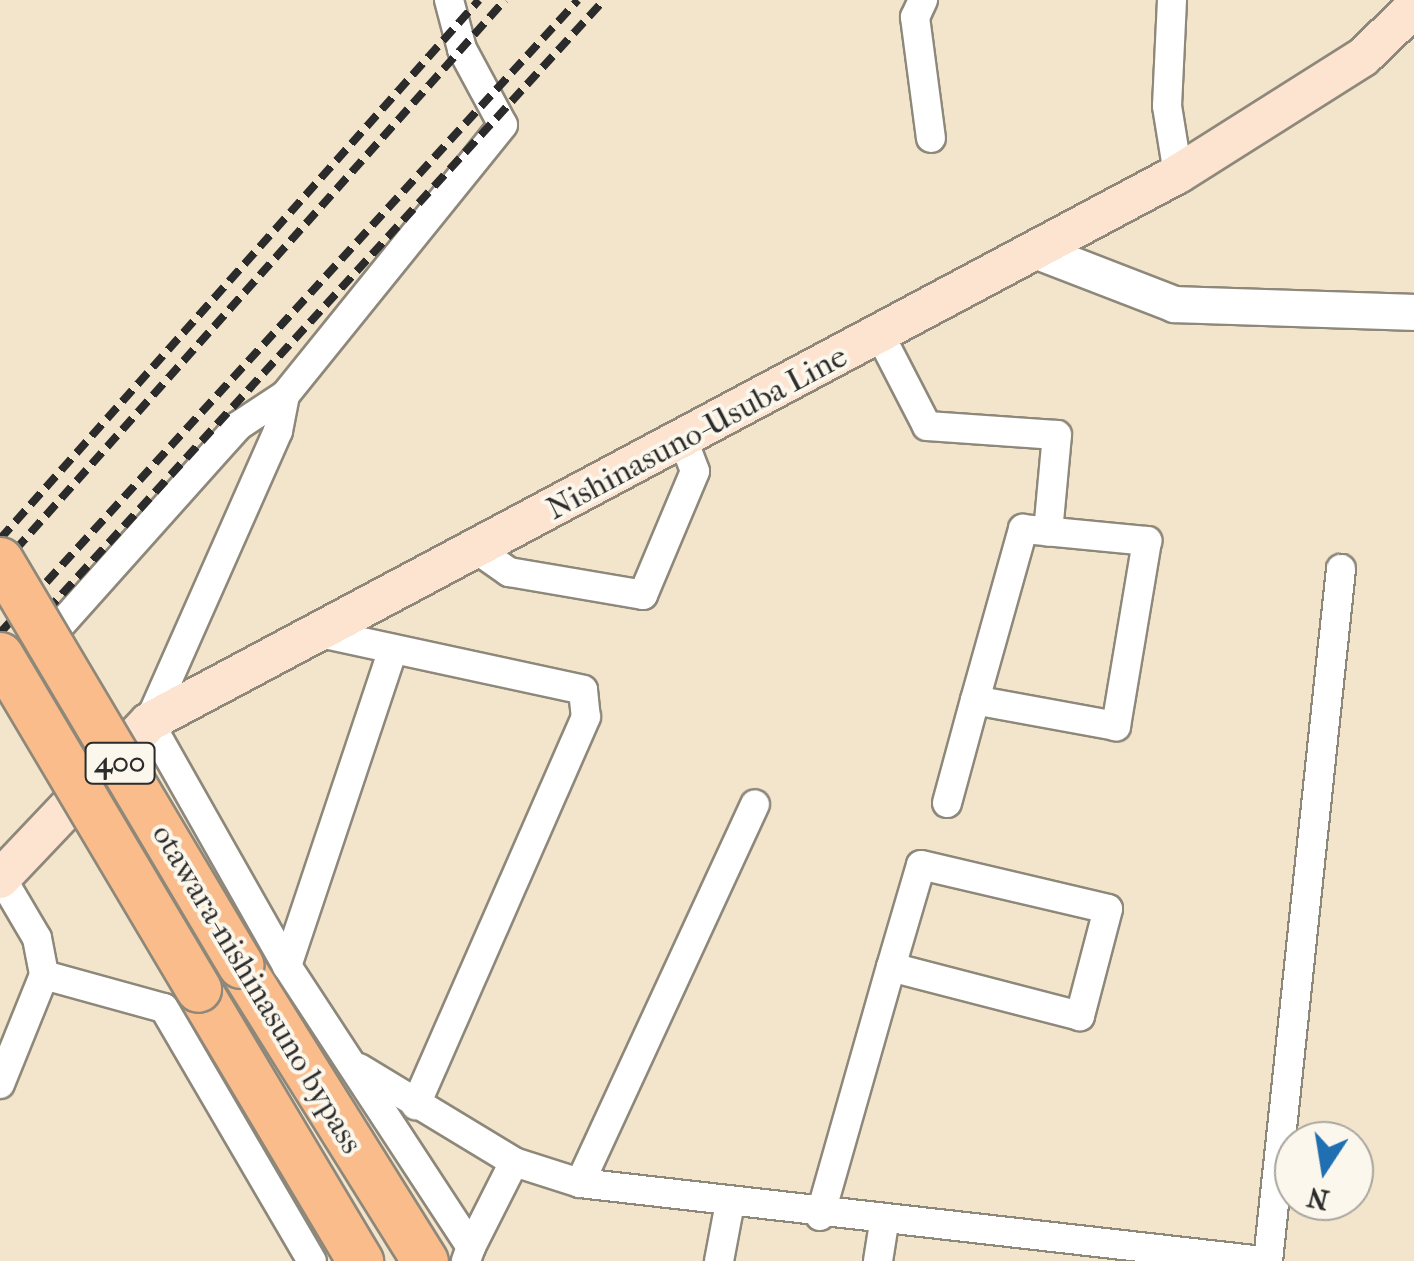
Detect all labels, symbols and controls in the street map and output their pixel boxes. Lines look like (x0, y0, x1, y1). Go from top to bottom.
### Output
street label: Nishinasuno-Usuba Line (540, 337, 854, 529)
road number: 400 (82, 738, 158, 788)
street label: otawara-nishinasuno bypass (143, 817, 371, 1161)
north arrow (1274, 1121, 1374, 1221)
text: N (1304, 1181, 1332, 1217)

